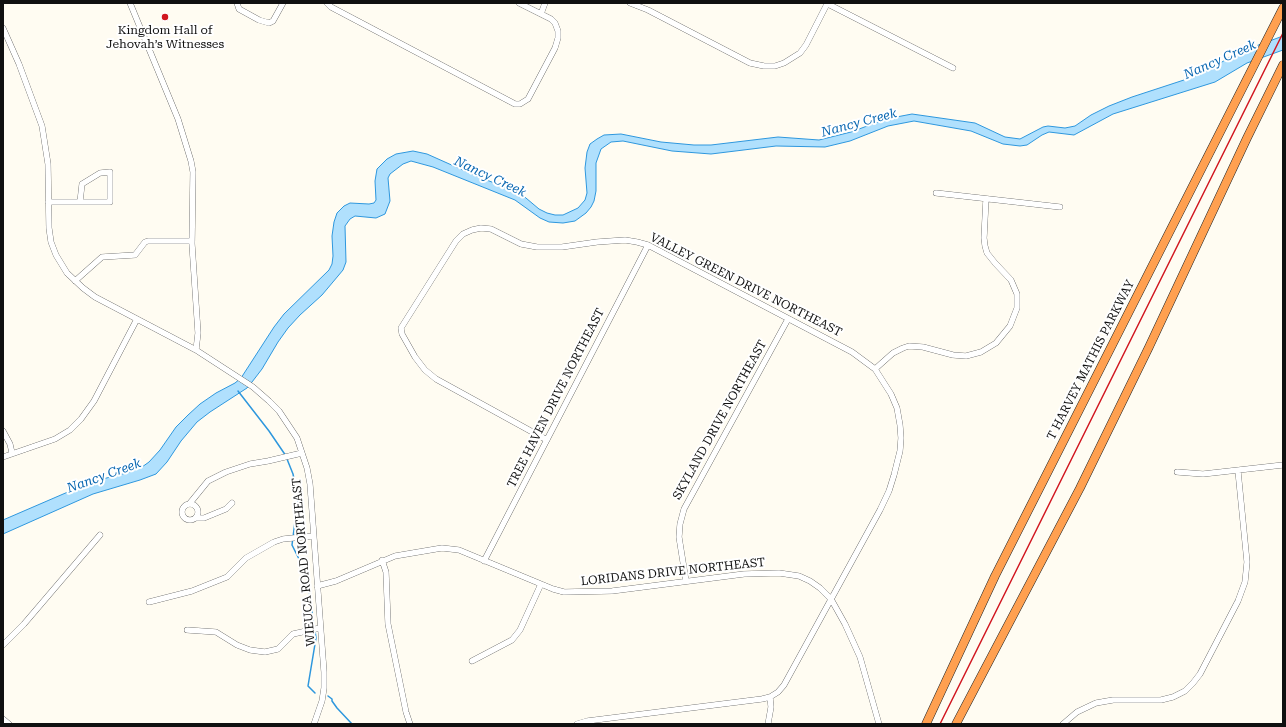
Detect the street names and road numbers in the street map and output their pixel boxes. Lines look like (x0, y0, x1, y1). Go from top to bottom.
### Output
street label: VALLEY GREEN DRIVE NORTHEAST (648, 230, 844, 340)
street label: T HARVEY MATHIS PARKWAY (1044, 278, 1138, 442)
street label: TREE HAVEN DRIVE NORTHEAST (504, 306, 608, 490)
street label: SKYLAND DRIVE NORTHEAST (670, 338, 770, 502)
street label: WIEUCA ROAD NORTHEAST (289, 477, 319, 647)
street label: LORIDANS DRIVE NORTHEAST (580, 555, 766, 589)

